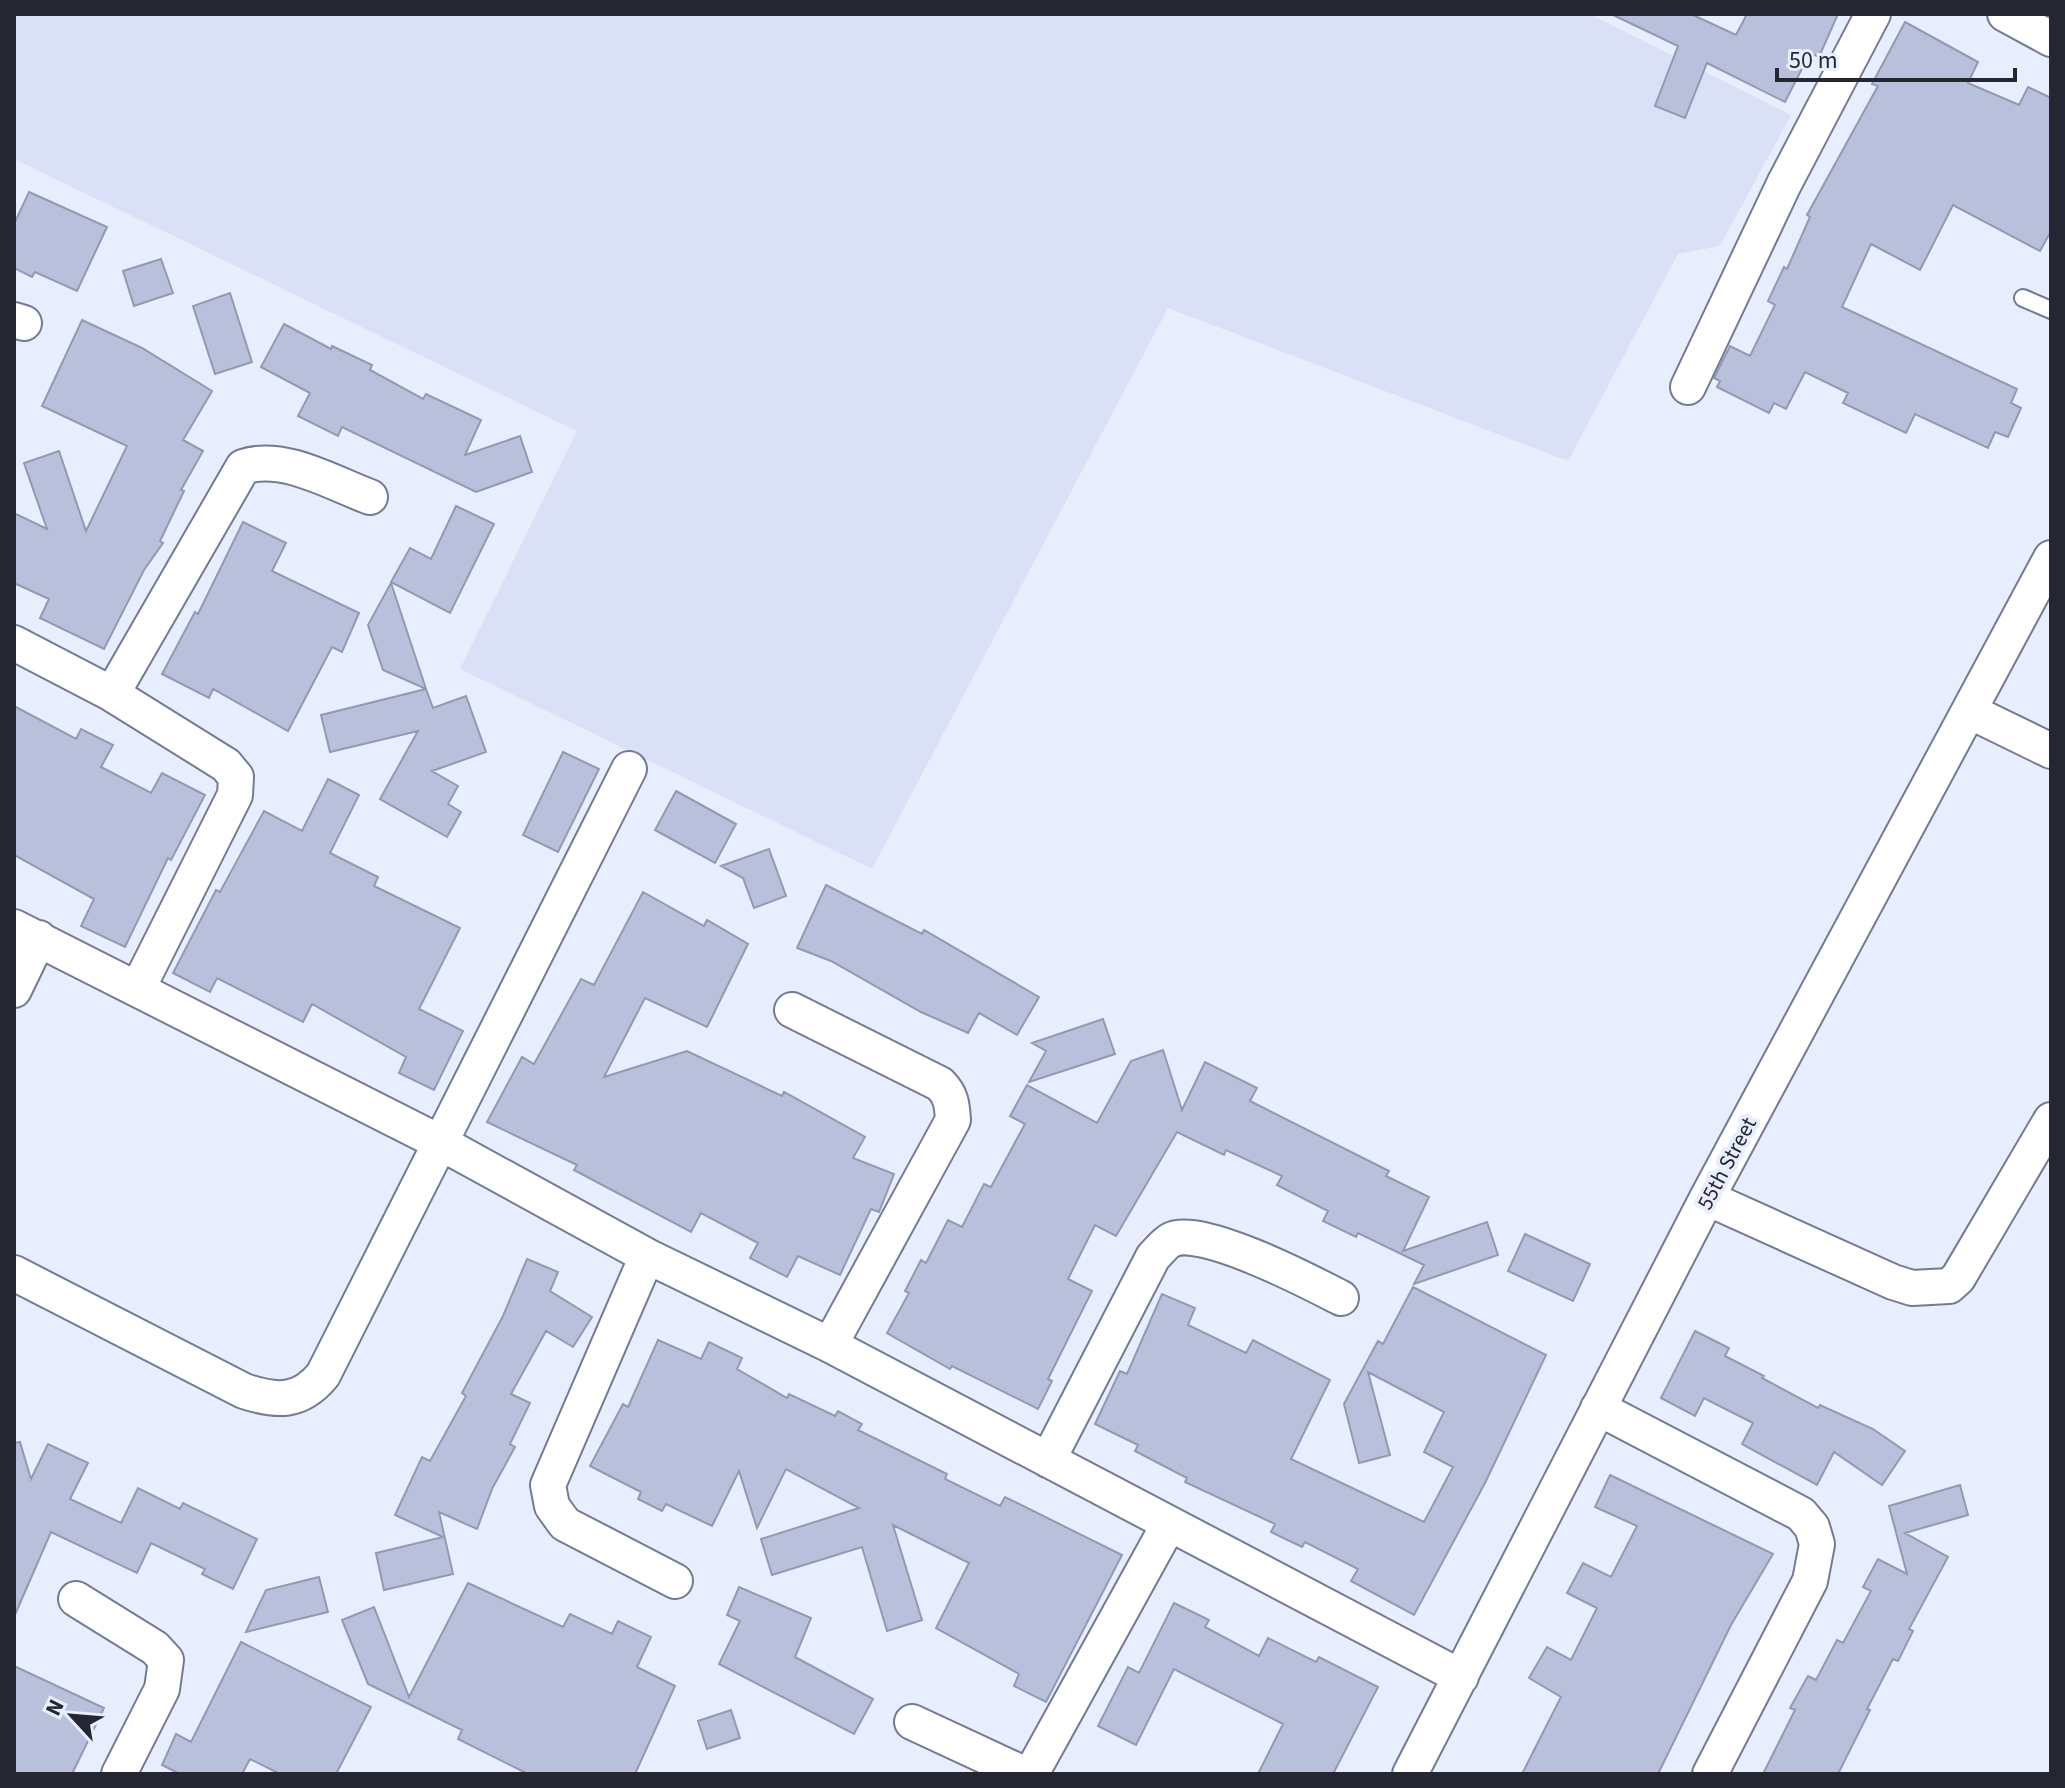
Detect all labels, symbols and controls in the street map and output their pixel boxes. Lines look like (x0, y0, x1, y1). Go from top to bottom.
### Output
scale bar (1777, 32, 2015, 82)
text: 50 m (1789, 43, 1838, 78)
street label: 55th Street (1689, 1111, 1765, 1215)
north arrow (32, 1676, 112, 1756)
text: N (37, 1694, 73, 1721)

